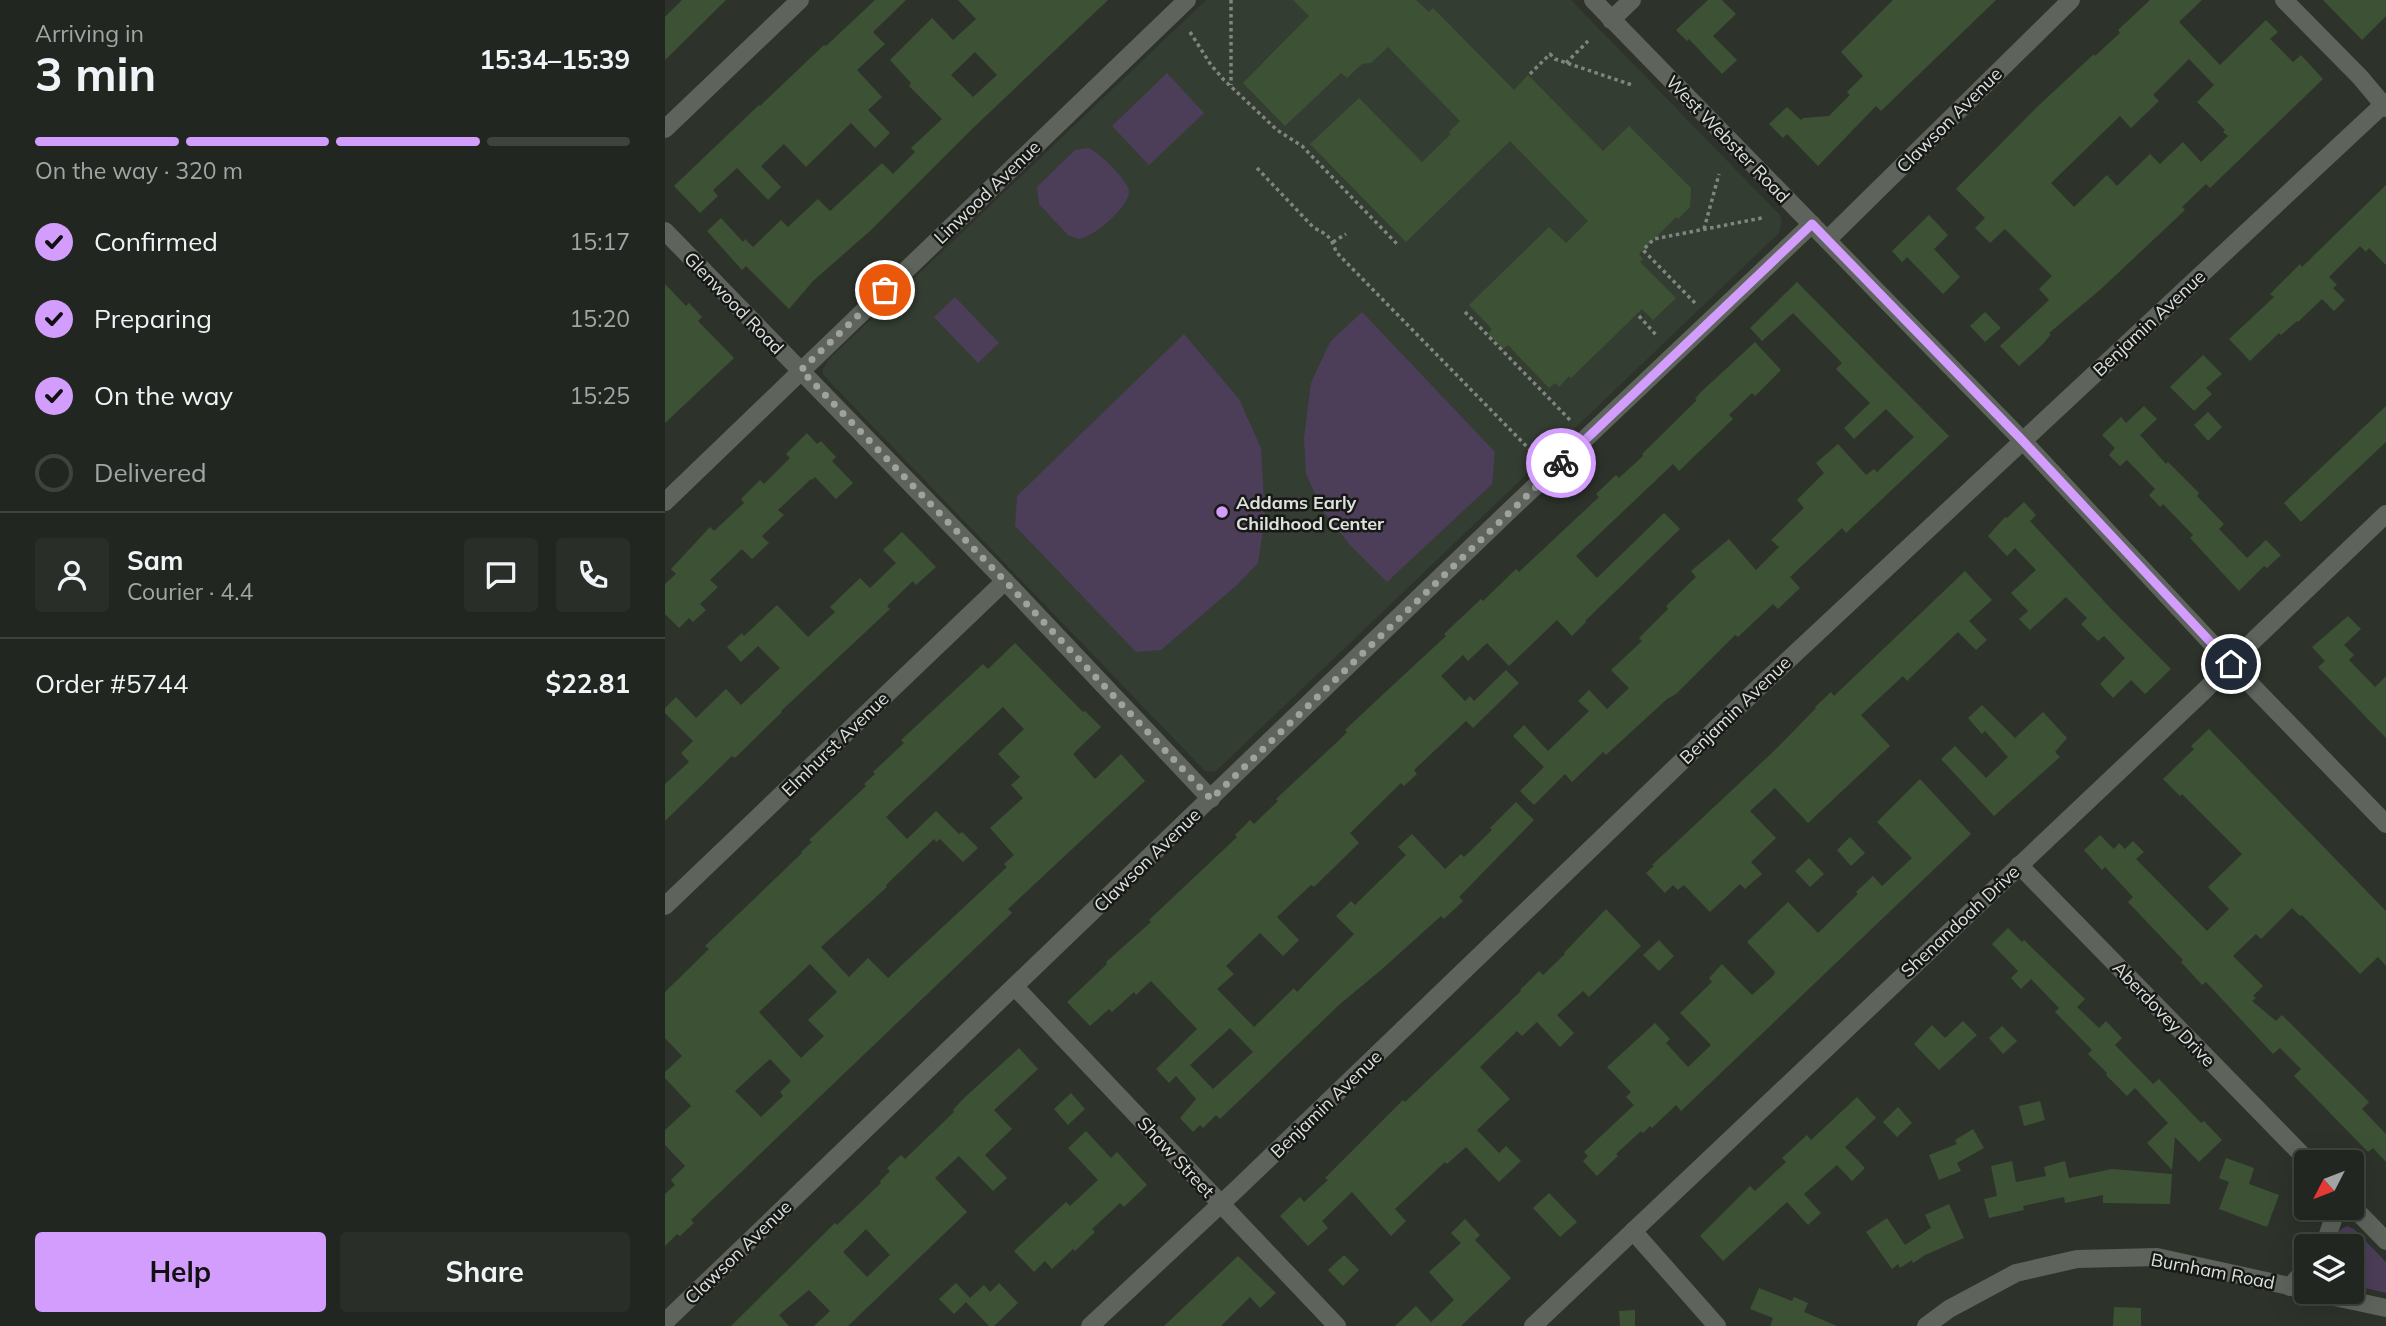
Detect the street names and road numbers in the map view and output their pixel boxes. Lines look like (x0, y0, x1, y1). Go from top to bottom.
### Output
street label: Clawson Avenue (1891, 62, 2007, 178)
street label: West Webster Road (1661, 70, 1795, 208)
street label: Linwood Avenue (929, 136, 1045, 248)
street label: Glenwood Road (679, 247, 789, 359)
street label: Benjamin Avenue (2088, 265, 2210, 381)
street label: Benjamin Avenue (1675, 651, 1795, 769)
street label: Elmhurst Avenue (776, 687, 894, 801)
street label: Clawson Avenue (1089, 803, 1205, 917)
street label: Shenandoah Drive (1896, 860, 2024, 982)
street label: Aberdovey Drive (2108, 956, 2220, 1072)
street label: Benjamin Avenue (1266, 1045, 1386, 1163)
street label: Shaw Street (1133, 1112, 1219, 1202)
street label: Clawson Avenue (680, 1195, 796, 1309)
street label: Burnham Road (2149, 1248, 2277, 1294)

